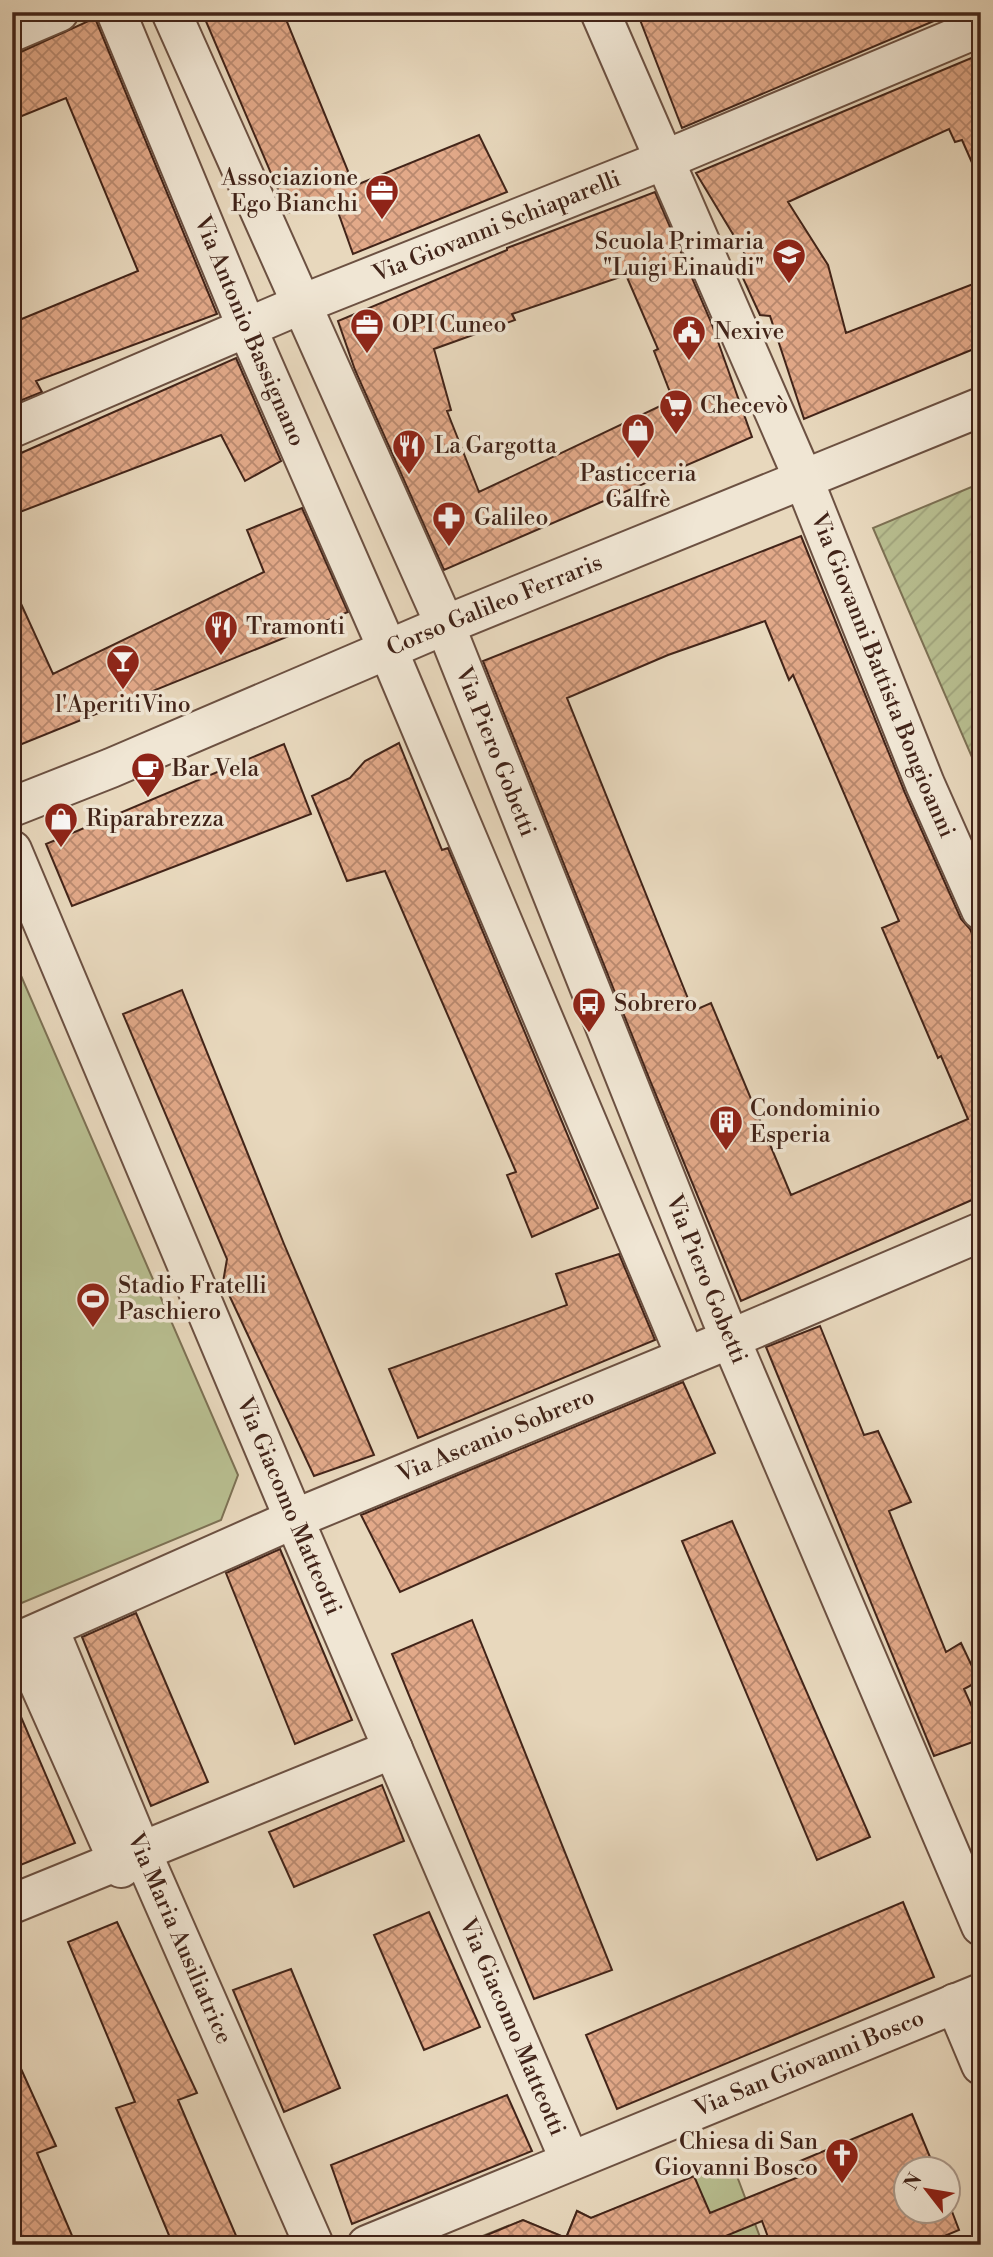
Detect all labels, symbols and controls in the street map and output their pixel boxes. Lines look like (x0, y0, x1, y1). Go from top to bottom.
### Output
place label: Associazione Ego Bianchi (220, 164, 358, 218)
street label: Via Giovanni Schiaparelli (368, 165, 625, 289)
office icon: Associazione Ego Bianchi (363, 172, 401, 221)
street label: Via Antonio Bassignano (188, 211, 311, 451)
place label: Scuola Primaria "Luigi Einaudi" (595, 228, 764, 282)
school or university icon: Scuola Primaria "Luigi Einaudi" (770, 236, 808, 285)
office icon: OPI Cuneo (348, 306, 386, 355)
place label: OPI Cuneo (392, 311, 506, 339)
public building icon: Nexive (670, 313, 708, 362)
place label: Nexive (714, 318, 784, 346)
supermarket icon: Checevò (657, 387, 695, 436)
place label: Checevò (700, 392, 788, 420)
shop icon: Pasticceria Galfrè (619, 411, 657, 460)
restaurant icon: La Gargotta (390, 427, 428, 476)
place label: La Gargotta (434, 432, 557, 460)
place label: Pasticceria Galfrè (580, 460, 697, 514)
pharmacy icon: Galileo (430, 499, 468, 548)
place label: Galileo (474, 504, 548, 532)
street label: Via Giovanni Battista Bongioanni (804, 508, 961, 842)
street label: Corso Galileo Ferraris (382, 548, 607, 662)
restaurant icon: Tramonti (202, 608, 240, 657)
place label: Tramonti (246, 613, 345, 641)
bar icon: l'AperitiVino (104, 642, 142, 691)
street label: Via Piero Gobetti (449, 662, 542, 841)
place label: l'AperitiVino (55, 691, 191, 719)
cafe icon: Bar Vela (129, 750, 167, 799)
place label: Bar Vela (171, 755, 259, 783)
shop icon: Riparabrezza (42, 800, 80, 849)
place label: Riparabrezza (86, 805, 224, 833)
bus stop icon: Sobrero (570, 985, 608, 1034)
place label: Sobrero (614, 990, 697, 1018)
place label: Condominio Esperia (750, 1095, 880, 1149)
building icon: Condominio Esperia (707, 1103, 745, 1152)
street label: Via Piero Gobetti (659, 1190, 753, 1368)
place label: Stadio Fratelli Paschiero (118, 1272, 267, 1326)
sports icon: Stadio Fratelli Paschiero (74, 1280, 112, 1329)
street label: Via Ascanio Sobrero (392, 1382, 599, 1489)
street label: Via Giacomo Matteotti (230, 1392, 348, 1619)
street label: Via Maria Ausiliatrice (121, 1828, 238, 2048)
street label: Via Giacomo Matteotti (453, 1913, 572, 2140)
street label: Via San Giovanni Bosco (689, 2004, 928, 2124)
place label: Chiesa di San Giovanni Bosco (655, 2128, 818, 2182)
church icon: Chiesa di San Giovanni Bosco (823, 2136, 861, 2185)
north arrow (892, 2156, 962, 2226)
text: N (899, 2169, 927, 2194)

